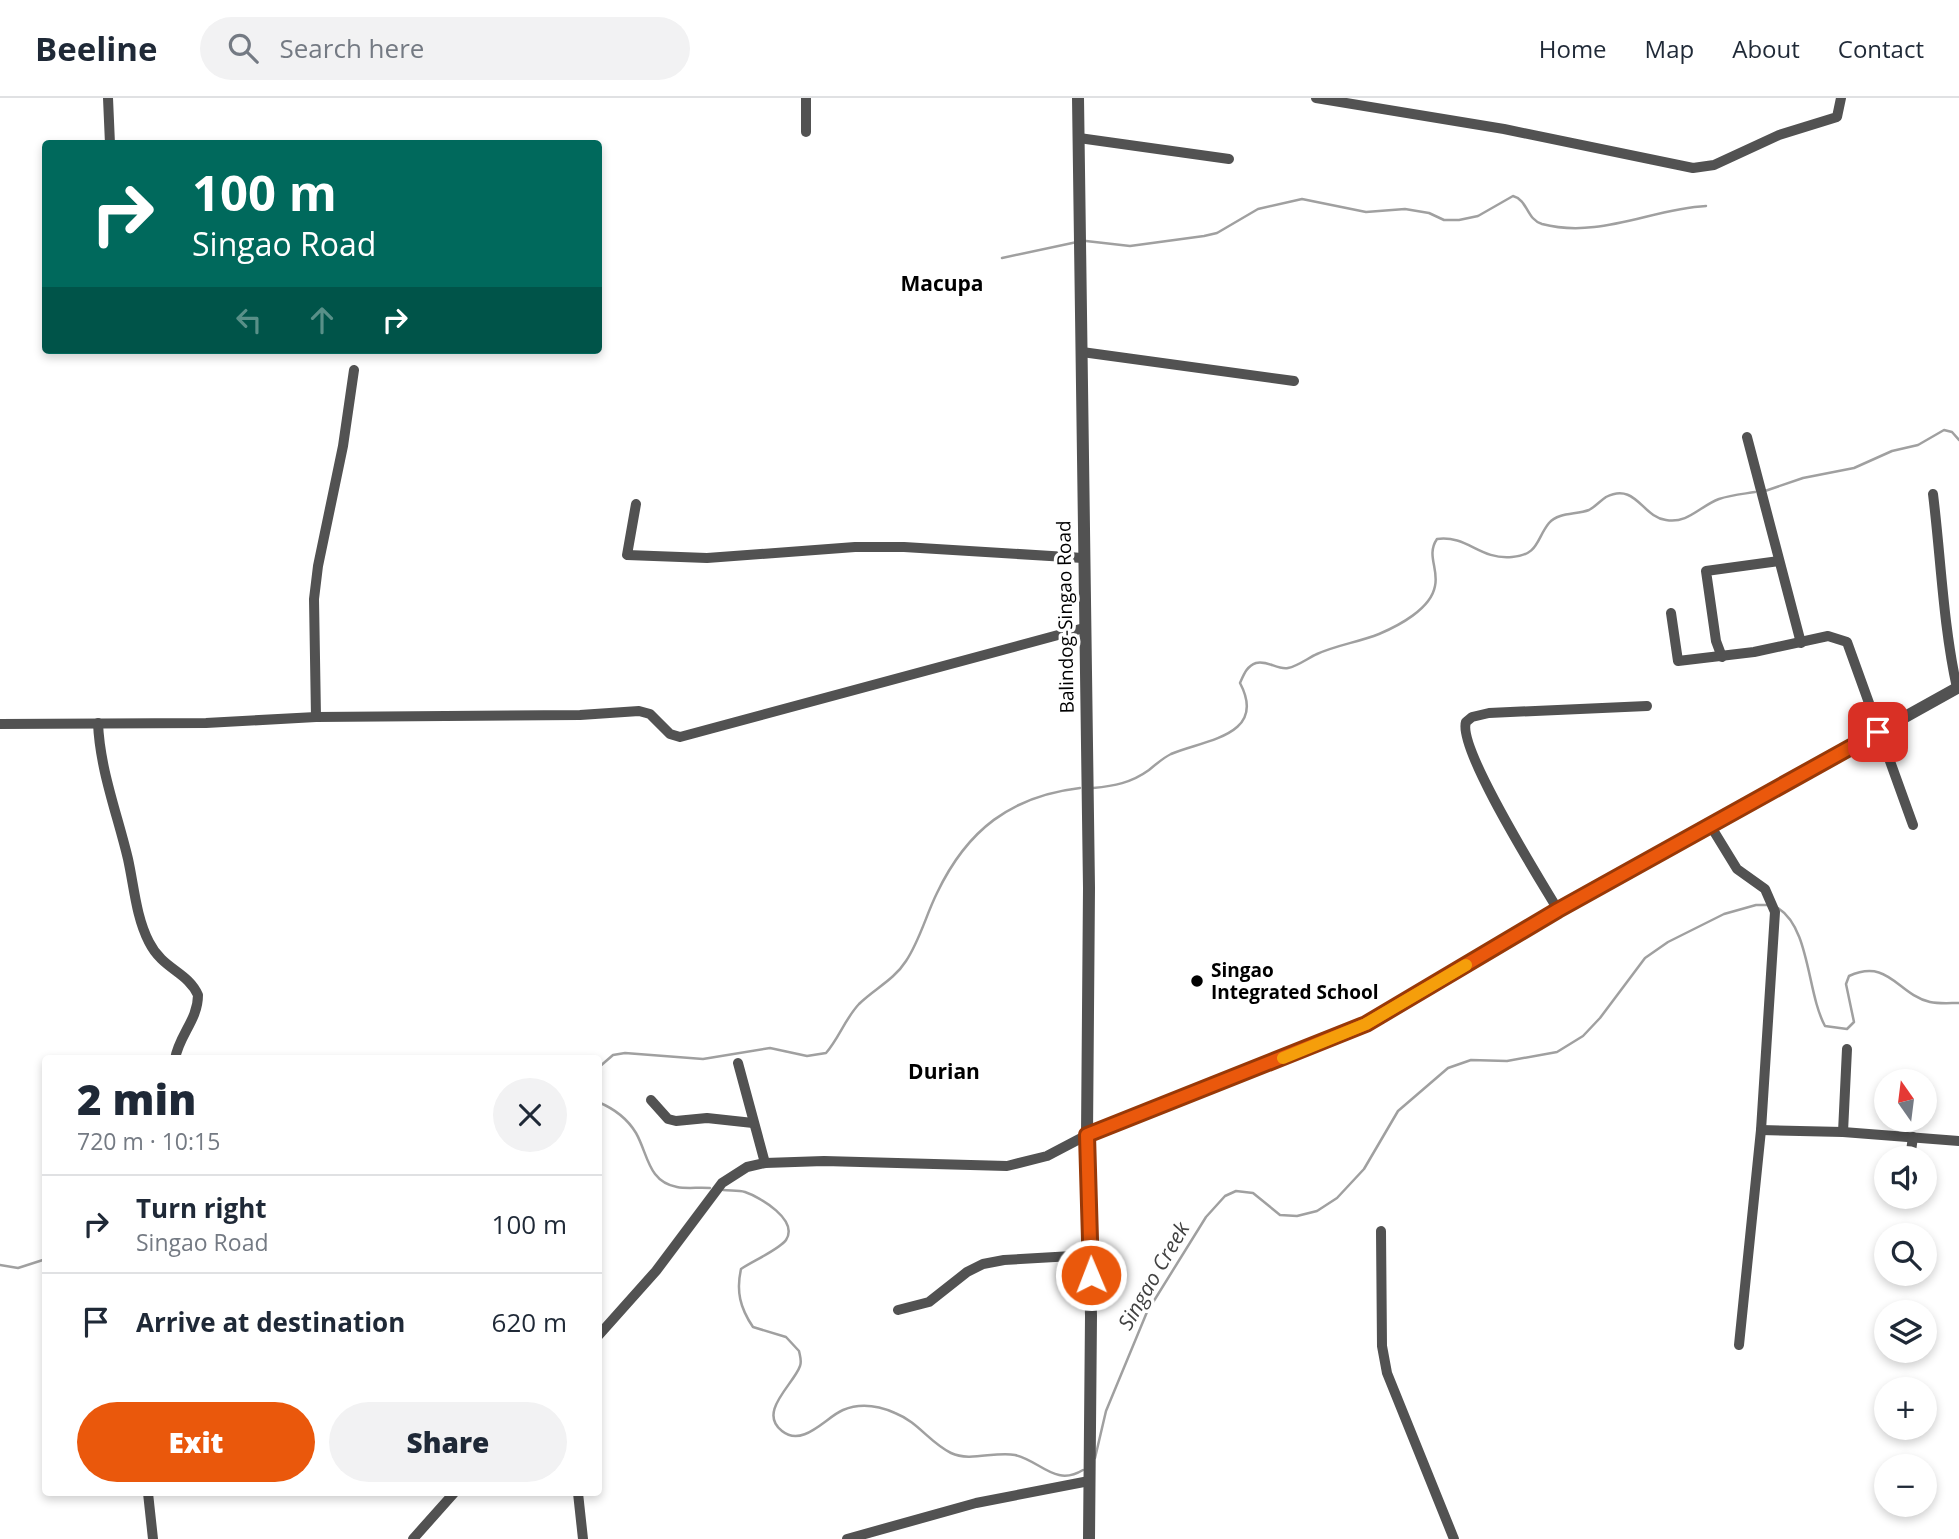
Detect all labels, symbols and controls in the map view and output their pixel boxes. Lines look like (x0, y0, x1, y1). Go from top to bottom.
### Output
search box (200, 17, 690, 80)
text: Beeline (35, 26, 158, 71)
icon: search (224, 29, 262, 67)
text: Search here (280, 30, 424, 66)
text: Home (1539, 32, 1607, 65)
text: Map (1645, 32, 1694, 65)
text: About (1732, 32, 1800, 65)
text: Contact (1838, 32, 1924, 65)
text: 100 m (192, 159, 337, 225)
icon: right (77, 168, 168, 259)
text: Singao Road (192, 222, 376, 265)
district label: Macupa (900, 269, 984, 297)
icon: left (230, 301, 268, 339)
icon: ahead (303, 301, 341, 339)
icon: right (376, 301, 414, 339)
street label: Balindog-Singao Road (1050, 520, 1080, 714)
pin (1848, 702, 1908, 762)
icon: arrive (1859, 713, 1897, 751)
place label: Singao Integrated School (1211, 957, 1379, 1005)
marker: Singao Integrated School (1189, 973, 1205, 989)
district label: Durian (908, 1057, 980, 1085)
north arrow (1874, 1069, 1937, 1132)
map controls (1874, 1069, 1937, 1517)
text: 2 min (77, 1070, 196, 1127)
button: close (493, 1078, 567, 1152)
text: 720 m · 10:15 (77, 1125, 220, 1157)
button: sound (1874, 1146, 1937, 1209)
text: Turn right (136, 1190, 267, 1226)
icon: right (77, 1205, 115, 1243)
text: 100 m (492, 1206, 567, 1242)
water label: Singao Creek (1111, 1216, 1196, 1334)
button: search (1874, 1223, 1937, 1286)
text: Singao Road (136, 1226, 269, 1258)
position arrow (1054, 1238, 1128, 1312)
button: layers (1874, 1300, 1937, 1363)
icon: arrive (77, 1303, 115, 1341)
text: Arrive at destination (136, 1304, 405, 1340)
text: 620 m (492, 1304, 567, 1340)
button: + (1874, 1377, 1937, 1440)
button: Exit (77, 1402, 315, 1482)
button: Share (329, 1402, 567, 1482)
button: − (1874, 1454, 1937, 1517)

